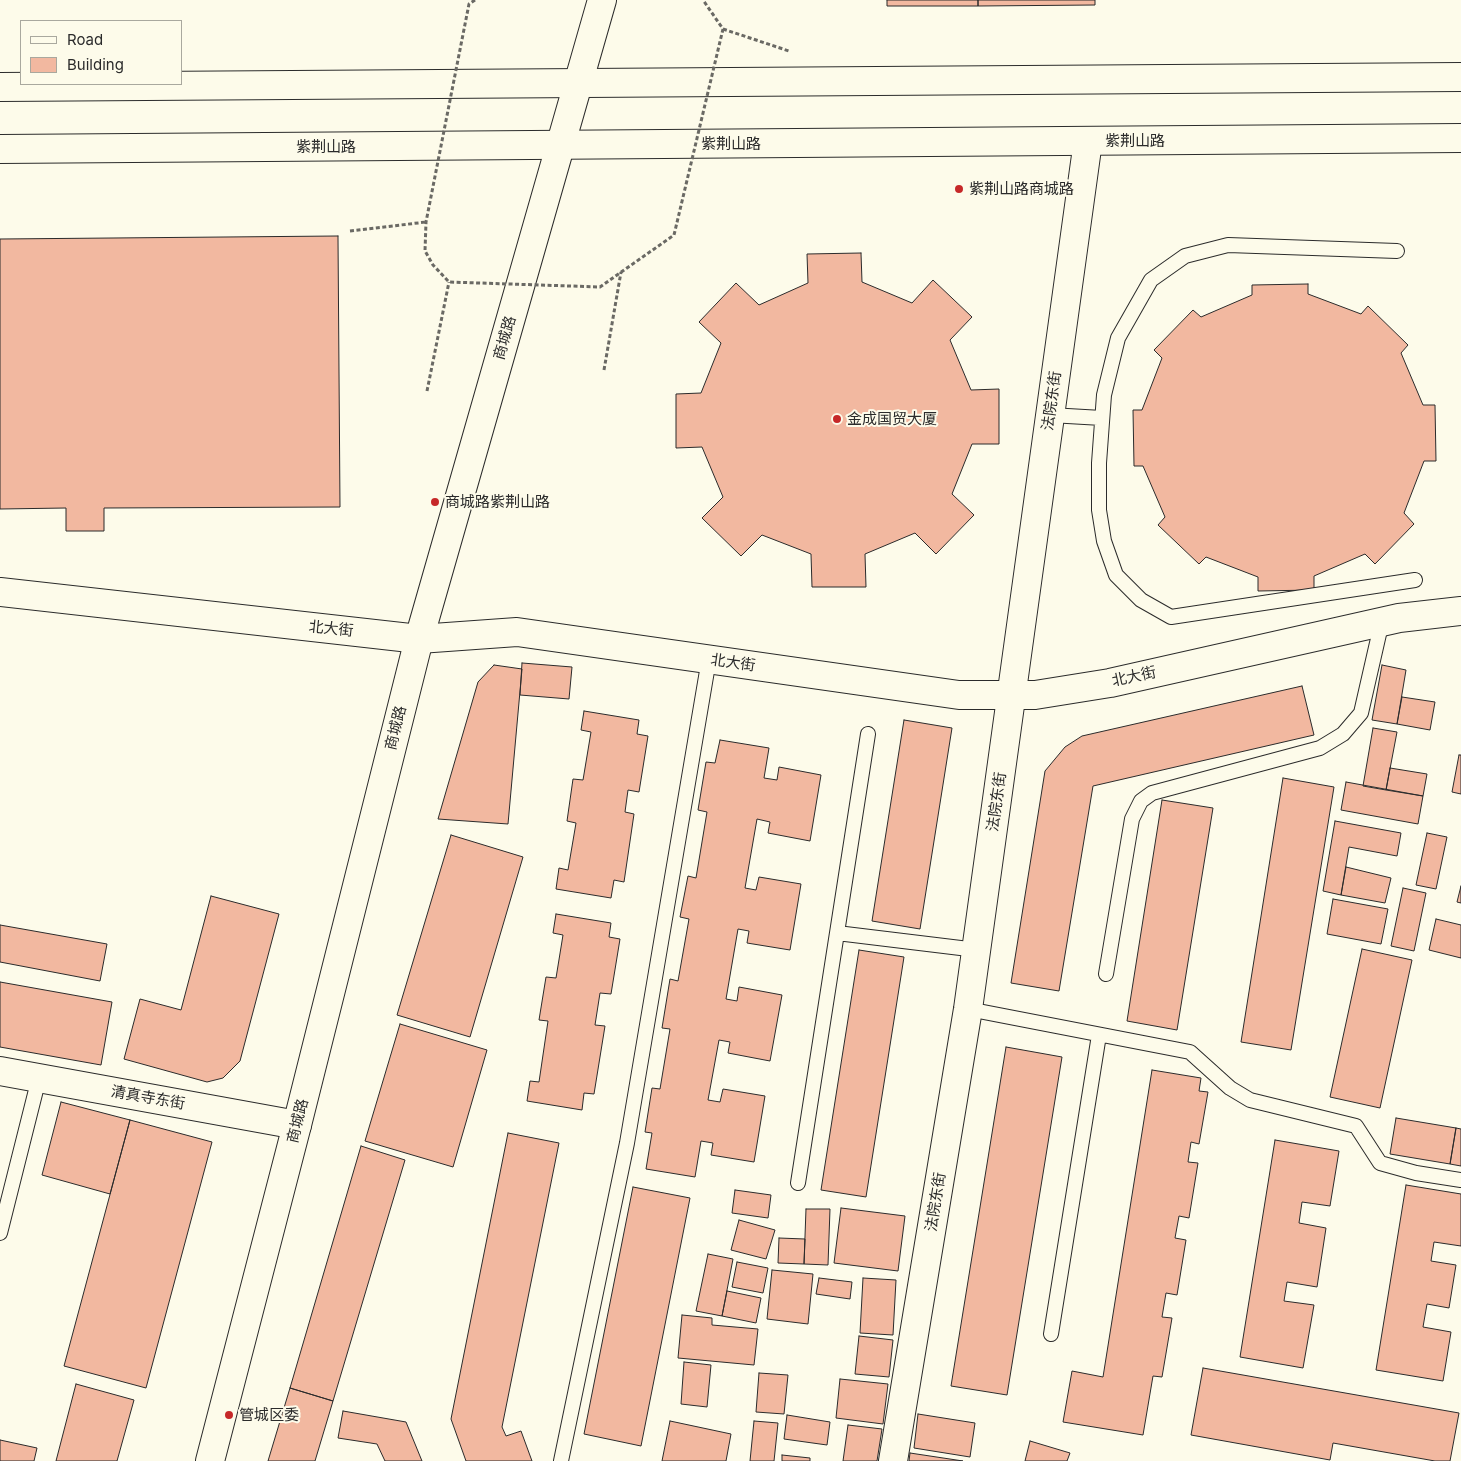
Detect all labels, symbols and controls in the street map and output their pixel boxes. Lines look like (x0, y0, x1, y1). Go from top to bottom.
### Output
legend (20, 20, 182, 85)
text: Road (67, 30, 103, 49)
text: Building (67, 55, 124, 74)
street label: 紫荆山路 (1105, 132, 1165, 150)
street label: 紫荆山路 (701, 135, 761, 153)
street label: 紫荆山路 (296, 138, 356, 156)
place label: 紫荆山路商城路 (969, 180, 1074, 198)
marker: 紫荆山路商城路 (953, 183, 965, 195)
street label: 商城路 (490, 314, 520, 362)
street label: 法院东街 (1039, 370, 1065, 432)
place label: 金成国贸大厦 (847, 410, 937, 428)
marker: 金成国贸大厦 (831, 413, 843, 425)
place label: 商城路紫荆山路 (445, 493, 550, 511)
marker: 商城路紫荆山路 (429, 496, 441, 508)
street label: 北大街 (308, 618, 354, 640)
street label: 北大街 (709, 651, 757, 675)
street label: 北大街 (1110, 664, 1158, 690)
street label: 商城路 (382, 704, 410, 752)
street label: 法院东街 (984, 771, 1010, 833)
street label: 清真寺东街 (110, 1083, 186, 1113)
street label: 商城路 (284, 1097, 312, 1145)
street label: 法院东街 (922, 1171, 950, 1233)
place label: 管城区委 (239, 1406, 299, 1424)
marker: 管城区委 (223, 1409, 235, 1421)

